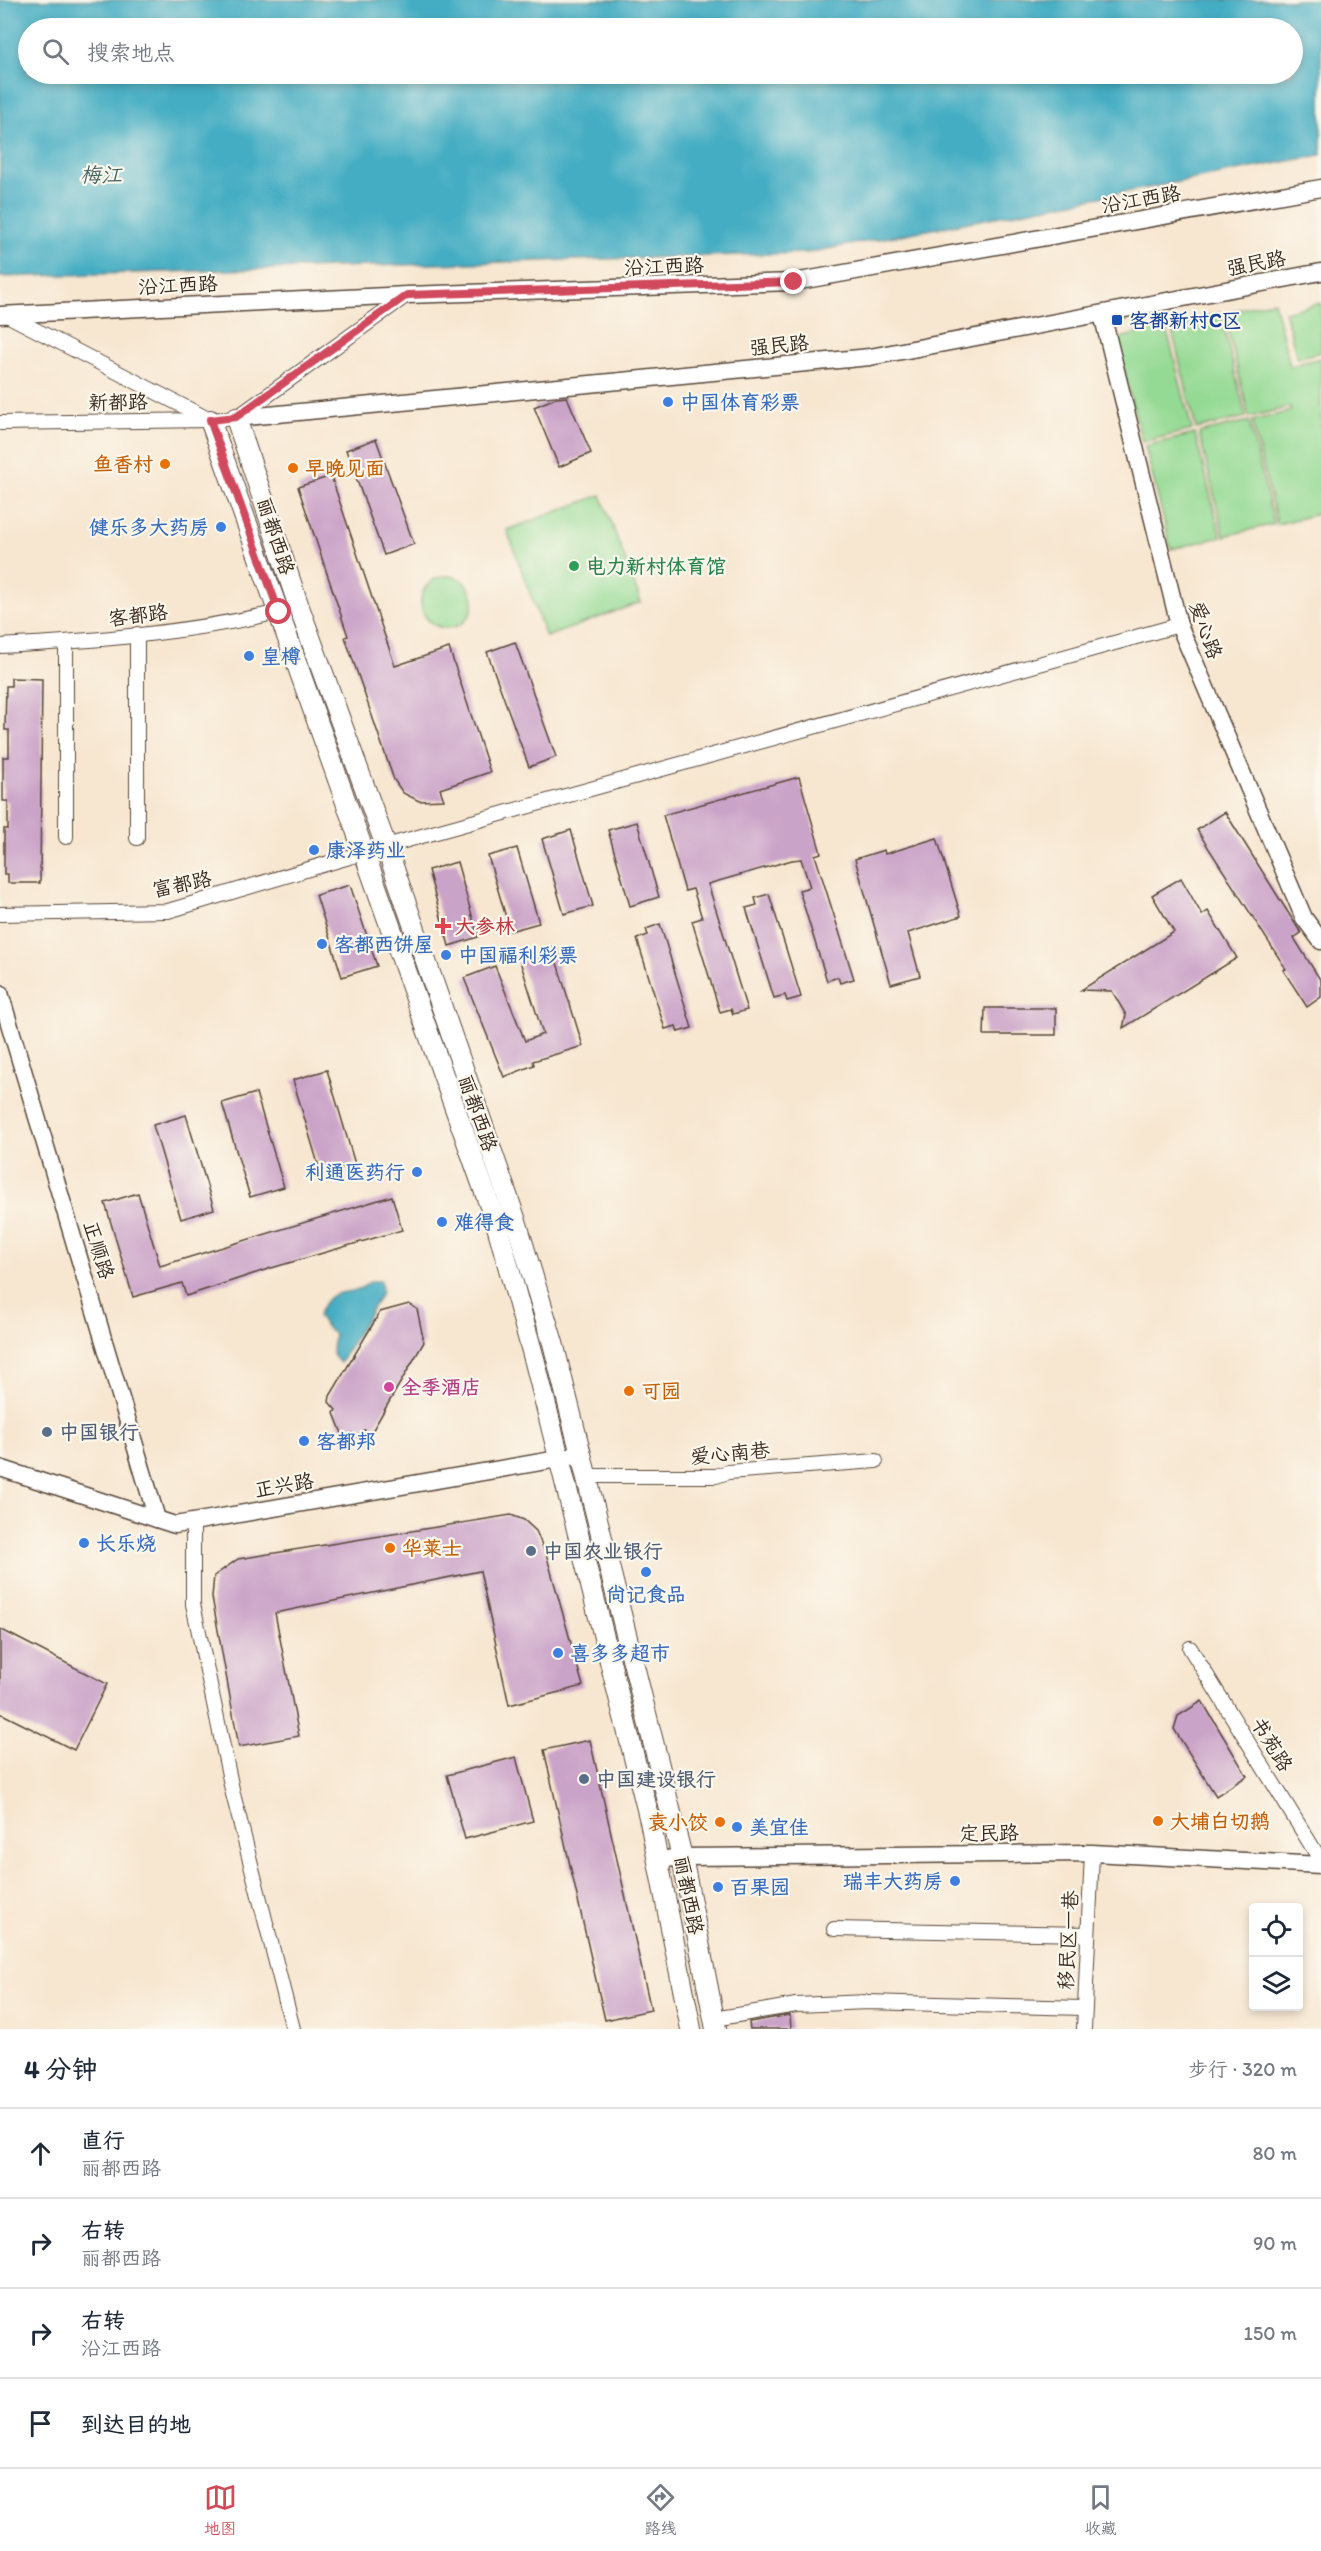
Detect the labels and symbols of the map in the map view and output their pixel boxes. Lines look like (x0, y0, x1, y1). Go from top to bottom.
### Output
water label: 梅江 (80, 162, 123, 187)
street label: 沿江西路 (1100, 180, 1183, 218)
street label: 强民路 (1224, 245, 1289, 281)
street label: 沿江西路 (624, 253, 705, 279)
route end (780, 268, 806, 294)
street label: 沿江西路 (137, 271, 220, 299)
place label: 客都新村C区 (1129, 308, 1242, 332)
marker: 客都新村C区 (1110, 313, 1124, 327)
street label: 强民路 (748, 330, 811, 360)
street label: 新都路 (88, 389, 149, 415)
place label: 中国体育彩票 (680, 390, 800, 414)
marker: 中国体育彩票 (661, 395, 675, 409)
place label: 鱼香村 (93, 452, 153, 476)
place label: 早晚见面 (305, 456, 385, 480)
marker: 鱼香村 (158, 457, 172, 471)
marker: 早晚见面 (286, 461, 300, 475)
street label: 丽都西路 (252, 494, 300, 579)
place label: 健乐多大药房 (89, 515, 209, 539)
marker: 健乐多大药房 (214, 520, 228, 534)
place label: 电力新村体育馆 (586, 554, 726, 578)
marker: 电力新村体育馆 (567, 559, 581, 573)
route start (265, 598, 291, 624)
street label: 爱心路 (1184, 598, 1228, 663)
street label: 客都路 (107, 599, 170, 631)
place label: 皇樽 (261, 644, 301, 668)
marker: 皇樽 (242, 649, 256, 663)
place label: 康泽药业 (326, 838, 406, 862)
marker: 康泽药业 (307, 843, 321, 857)
street label: 富都路 (150, 866, 215, 902)
place label: 大参林 (455, 914, 515, 938)
marker: 大参林 (436, 919, 450, 933)
place label: 客都西饼屋 (334, 932, 434, 956)
marker: 客都西饼屋 (315, 937, 329, 951)
place label: 中国福利彩票 (458, 943, 578, 967)
marker: 中国福利彩票 (439, 948, 453, 962)
street label: 丽都西路 (454, 1071, 503, 1156)
place label: 利通医药行 (305, 1160, 405, 1184)
marker: 利通医药行 (410, 1165, 424, 1179)
place label: 难得食 (454, 1210, 514, 1234)
marker: 难得食 (435, 1215, 449, 1229)
street label: 正顺路 (79, 1218, 120, 1283)
place label: 全季酒店 (401, 1375, 481, 1399)
place label: 可园 (641, 1379, 681, 1403)
marker: 全季酒店 (382, 1380, 396, 1394)
marker: 可园 (622, 1384, 636, 1398)
place label: 中国银行 (59, 1420, 139, 1444)
marker: 中国银行 (40, 1425, 54, 1439)
place label: 客都邦 (316, 1429, 376, 1453)
marker: 客都邦 (297, 1434, 311, 1448)
street label: 爱心南巷 (689, 1437, 772, 1468)
street label: 正兴路 (252, 1468, 317, 1502)
place label: 长乐烧 (96, 1531, 156, 1555)
marker: 长乐烧 (77, 1536, 91, 1550)
place label: 华莱士 (402, 1536, 462, 1560)
place label: 中国农业银行 (543, 1539, 663, 1563)
marker: 华莱士 (383, 1541, 397, 1555)
marker: 中国农业银行 (524, 1544, 538, 1558)
marker: 尚记食品 (639, 1565, 653, 1579)
place label: 尚记食品 (606, 1582, 686, 1606)
place label: 喜多多超市 (570, 1641, 670, 1665)
marker: 喜多多超市 (551, 1646, 565, 1660)
street label: 书苑路 (1246, 1712, 1299, 1777)
place label: 中国建设银行 (596, 1767, 716, 1791)
marker: 中国建设银行 (577, 1772, 591, 1786)
place label: 大埔白切鹅 (1170, 1809, 1270, 1833)
place label: 袁小饺 (648, 1810, 708, 1834)
marker: 大埔白切鹅 (1151, 1814, 1165, 1828)
marker: 袁小饺 (713, 1815, 727, 1829)
place label: 美宜佳 (749, 1815, 809, 1839)
marker: 美宜佳 (730, 1820, 744, 1834)
street label: 定民路 (959, 1820, 1020, 1846)
street label: 丽都西路 (670, 1853, 709, 1938)
place label: 瑞丰大药房 (843, 1869, 943, 1893)
marker: 瑞丰大药房 (948, 1874, 962, 1888)
place label: 百果园 (730, 1875, 790, 1899)
marker: 百果园 (711, 1880, 725, 1894)
street label: 移民区一巷 (1053, 1888, 1083, 1991)

